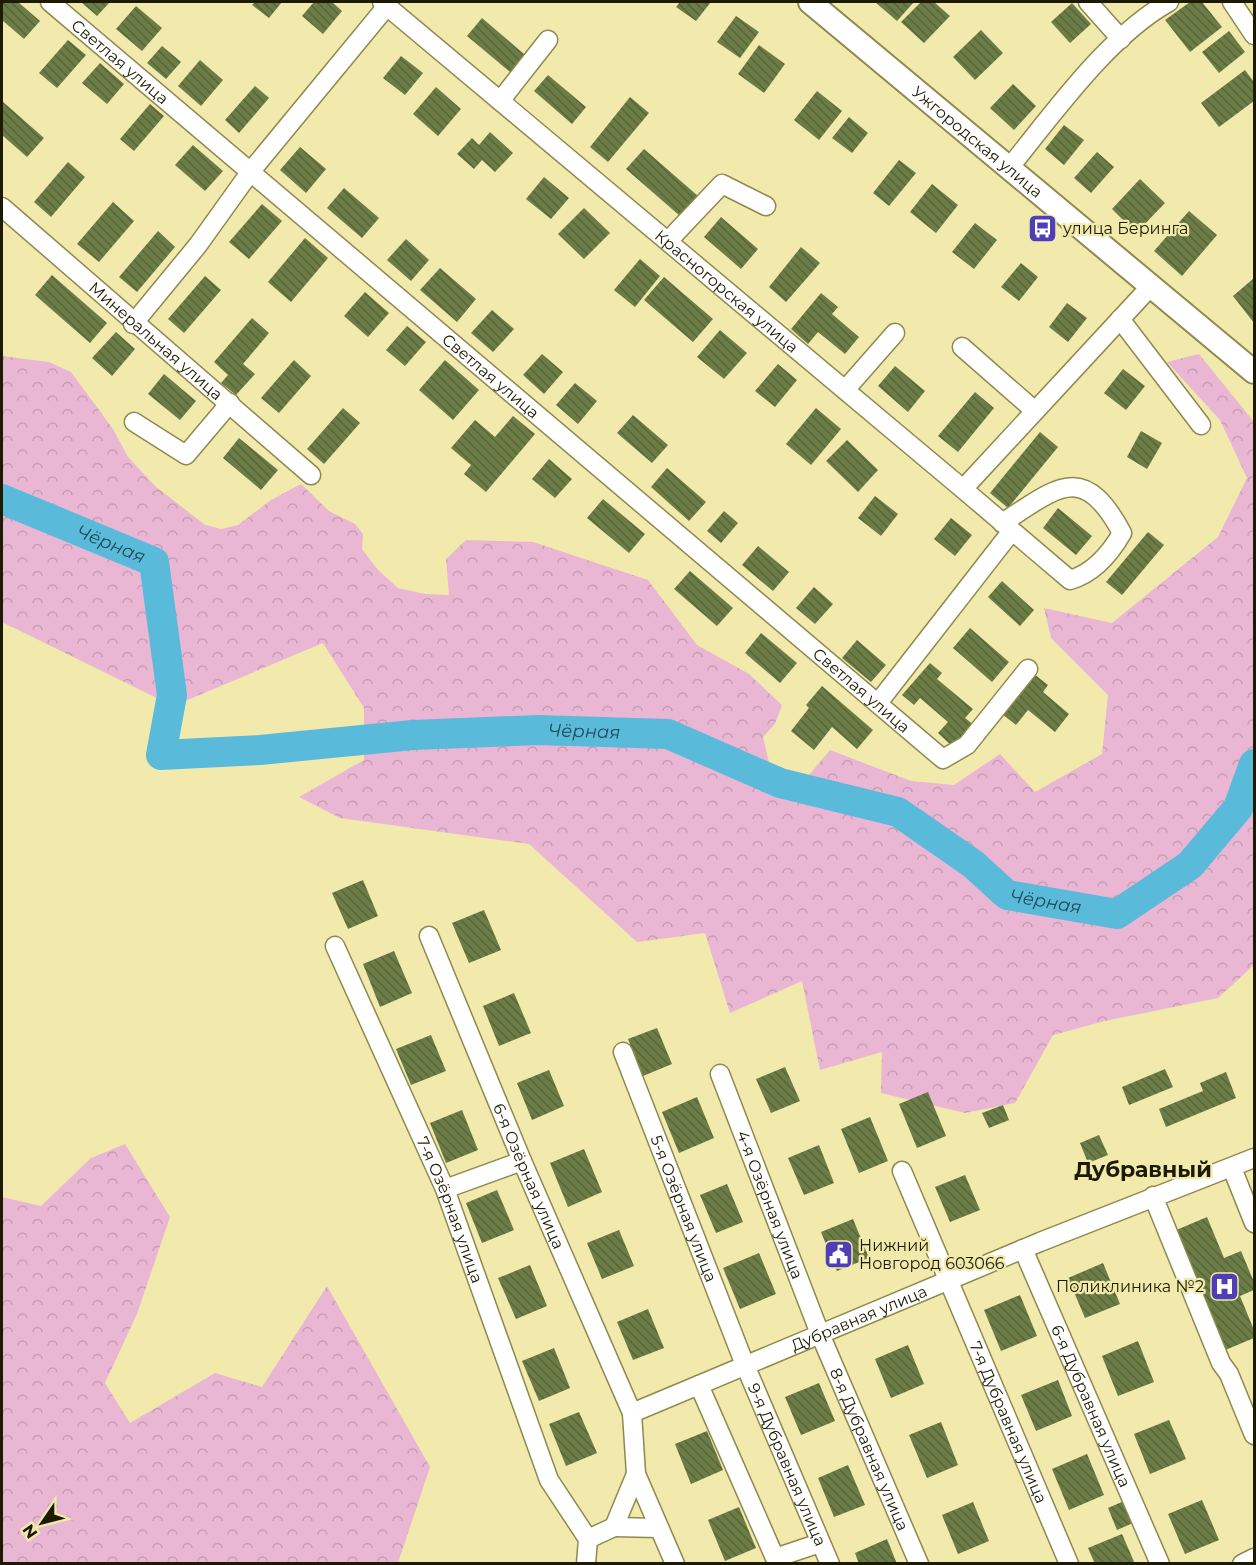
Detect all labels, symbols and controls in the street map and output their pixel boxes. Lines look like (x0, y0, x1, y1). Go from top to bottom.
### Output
street label: Светлая улица (68, 15, 172, 108)
street label: Ужгородская улица (908, 82, 1046, 202)
bus stop icon: улица Беринга (1026, 212, 1058, 244)
place label: улица Беринга (1062, 219, 1188, 238)
street label: Красногорская улица (651, 226, 802, 357)
street label: Минеральная улица (85, 278, 226, 404)
street label: Светлая улица (438, 330, 543, 423)
water label: Чёрная (73, 520, 149, 568)
street label: Светлая улица (809, 644, 914, 737)
water label: Чёрная (548, 719, 621, 744)
water label: Чёрная (1008, 885, 1083, 919)
street label: 6-я Озёрная улица (489, 1100, 568, 1252)
street label: 4-я Озёрная улица (733, 1128, 807, 1282)
street label: 5-я Озёрная улица (646, 1133, 721, 1285)
street label: 7-я Озёрная улица (413, 1134, 487, 1286)
district label: Дубравный (1074, 1156, 1212, 1183)
place label: Нижний Новгород 603066 (859, 1236, 1005, 1273)
public building icon: Нижний Новгород 603066 (822, 1238, 854, 1270)
hospital icon: Поликлиника №2 (1209, 1270, 1241, 1302)
place label: Поликлиника №2 (1056, 1277, 1204, 1296)
street label: Дубравная улица (788, 1281, 930, 1355)
street label: 6-я Дубравная улица (1047, 1322, 1134, 1490)
street label: 7-я Дубравная улица (966, 1339, 1051, 1506)
street label: 8-я Дубравная улица (826, 1365, 913, 1534)
street label: 9-я Дубравная улица (744, 1380, 830, 1549)
north arrow (12, 1493, 72, 1553)
text: N (19, 1521, 42, 1542)

